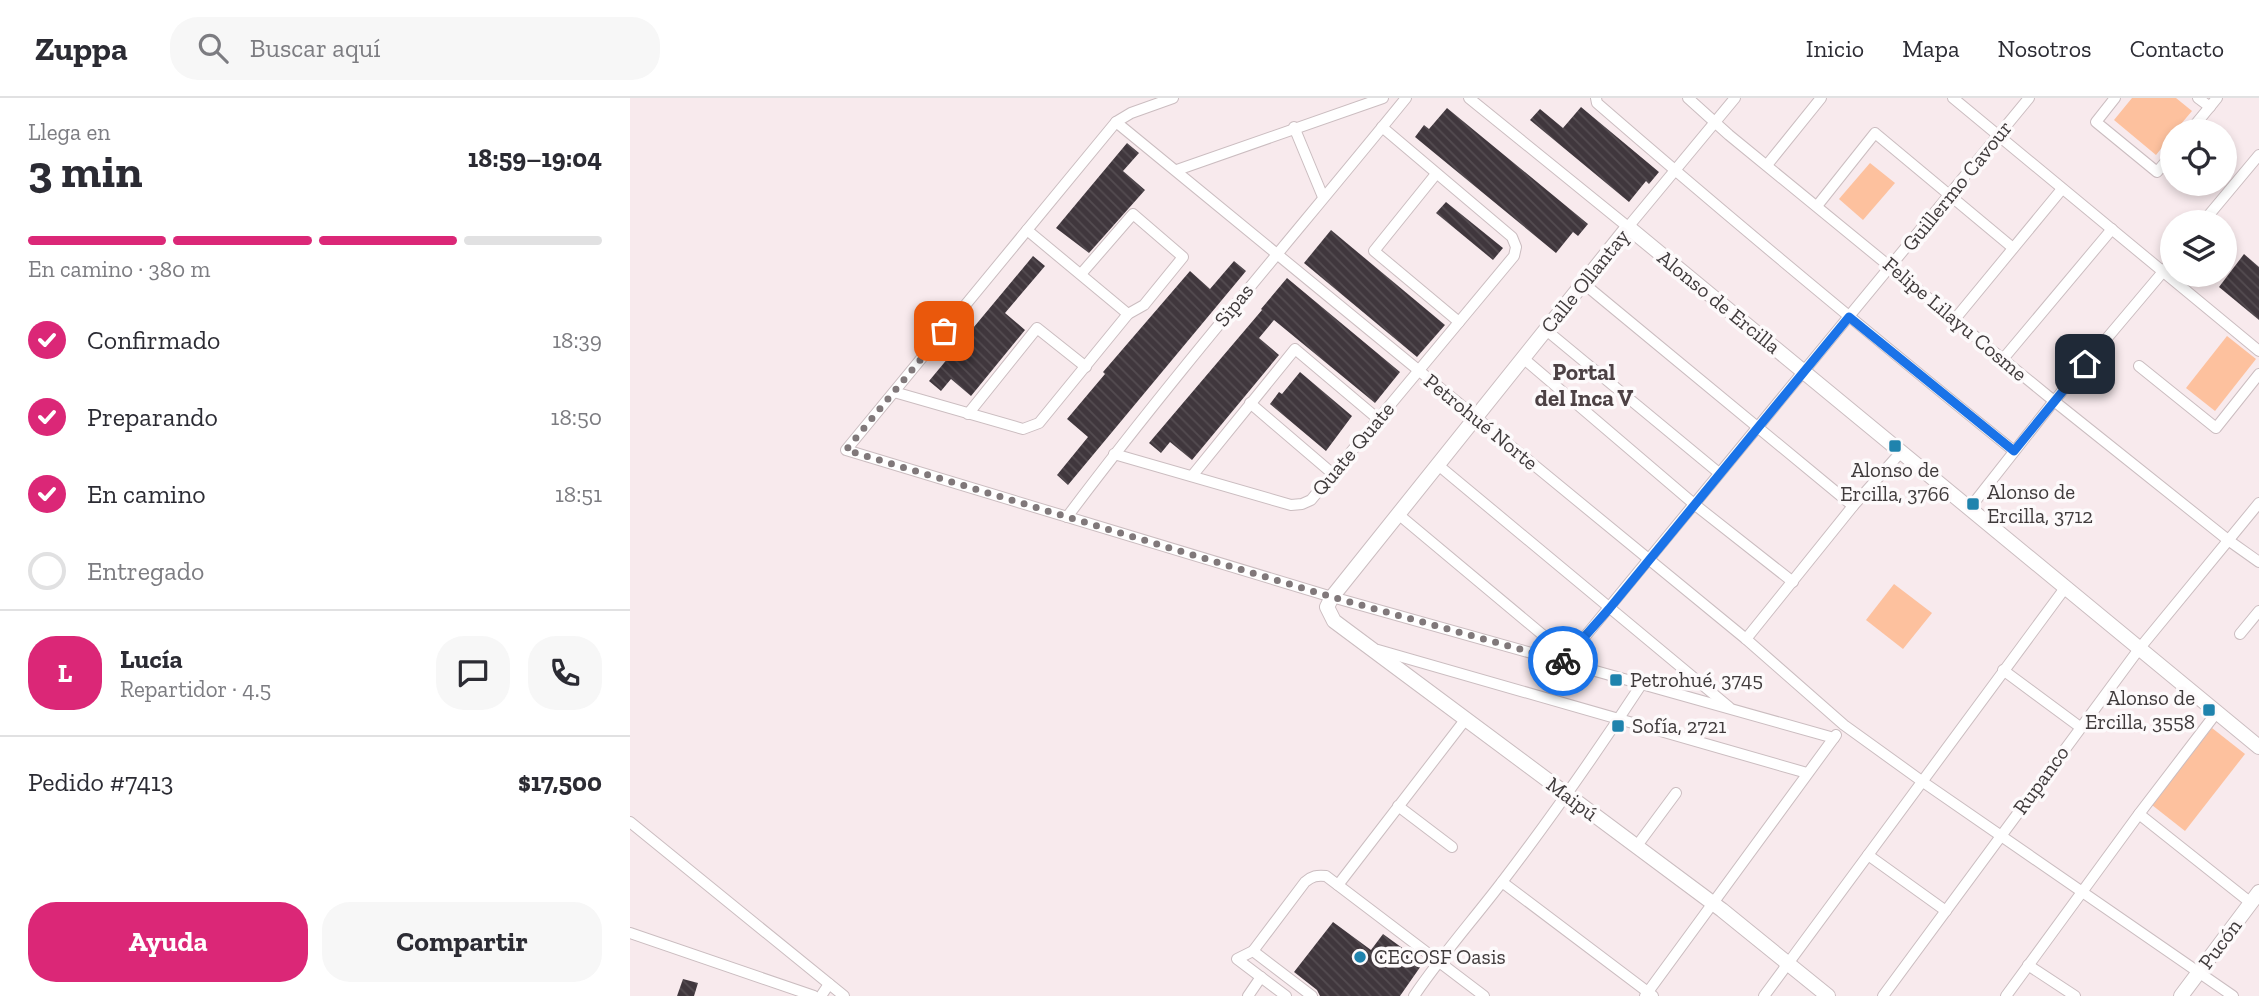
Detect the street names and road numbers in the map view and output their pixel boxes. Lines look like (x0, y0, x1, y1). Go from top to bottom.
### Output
street label: Guillermo Cavour (1896, 115, 2017, 256)
street label: Calle Ollantay (1535, 224, 1634, 338)
street label: Alonso de Ercilla (1653, 244, 1786, 359)
street label: Felipe Lilayu Cosme (1878, 251, 2032, 386)
street label: Sipas (1209, 278, 1258, 331)
street label: Petrohué Norte (1419, 368, 1543, 475)
street label: Quate Quate (1306, 397, 1399, 501)
street label: Rupanco (2007, 740, 2074, 819)
street label: Maipú (1542, 771, 1603, 826)
street label: Pucón (2193, 914, 2247, 974)

